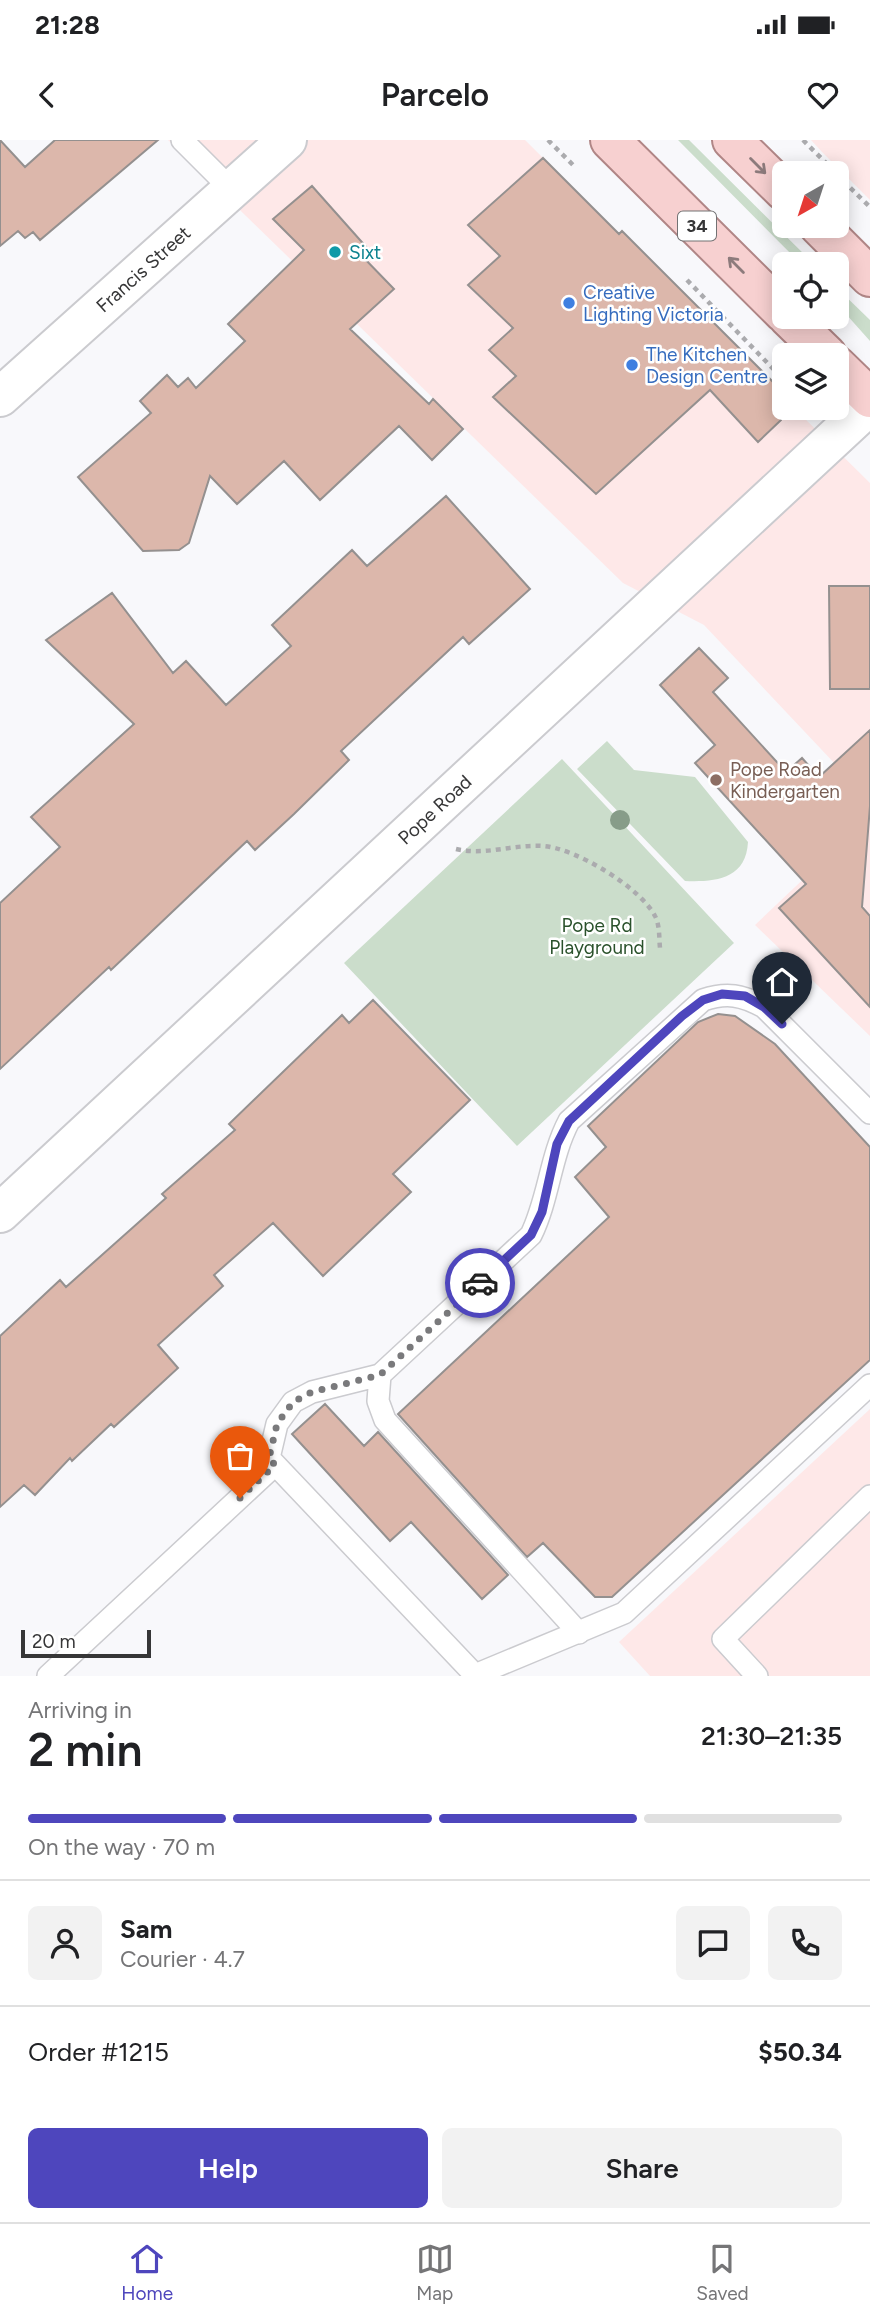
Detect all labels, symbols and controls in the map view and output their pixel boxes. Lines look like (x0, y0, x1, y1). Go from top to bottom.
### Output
text: 21:28 (35, 9, 100, 41)
icon: back (28, 76, 66, 114)
text: Parcelo (381, 76, 489, 114)
icon: heart (804, 76, 842, 114)
one-way arrow (749, 157, 766, 174)
north arrow (772, 161, 849, 238)
map controls (772, 161, 849, 420)
road number: 34 (678, 212, 716, 240)
street label: Francis Street (92, 221, 195, 317)
place label: Sixt (349, 241, 381, 264)
marker: Sixt (327, 244, 343, 260)
button: locate (772, 252, 849, 329)
one-way arrow (727, 256, 744, 273)
place label: Creative Lighting Victoria (583, 281, 724, 326)
marker: Creative Lighting Victoria (561, 295, 577, 311)
place label: The Kitchen Design Centre (646, 343, 768, 388)
button: layers (772, 343, 849, 420)
marker: The Kitchen Design Centre (624, 357, 640, 373)
place label: Pope Road Kindergarten (730, 758, 840, 803)
street label: Pope Road (393, 770, 476, 850)
marker: Pope Road Kindergarten (708, 772, 724, 788)
park label: Pope Rd Playground (549, 914, 645, 959)
pin (752, 952, 812, 1024)
icon: home (763, 963, 801, 1001)
courier (445, 1248, 515, 1318)
icon: car (461, 1264, 499, 1302)
pin (210, 1426, 270, 1498)
icon: bag (221, 1437, 259, 1475)
scale bar (21, 1627, 150, 1659)
text: 20 m (32, 1630, 76, 1653)
text: Arriving in (28, 1696, 132, 1724)
text: 21:30–21:35 (701, 1720, 842, 1752)
text: 2 min (28, 1722, 143, 1778)
text: On the way · 70 m (28, 1833, 215, 1861)
button: person (28, 1906, 102, 1980)
button: chat (676, 1906, 750, 1980)
button: phone (768, 1906, 842, 1980)
text: Sam (120, 1913, 172, 1945)
text: Courier · 4.7 (120, 1945, 245, 1973)
text: Order #1215 (28, 2036, 169, 2068)
text: $50.34 (758, 2036, 842, 2068)
button: Help (28, 2128, 428, 2208)
button: Share (442, 2128, 842, 2208)
tab: Home (121, 2240, 173, 2305)
tab: Map (416, 2240, 454, 2305)
tab: Saved (696, 2240, 749, 2305)

